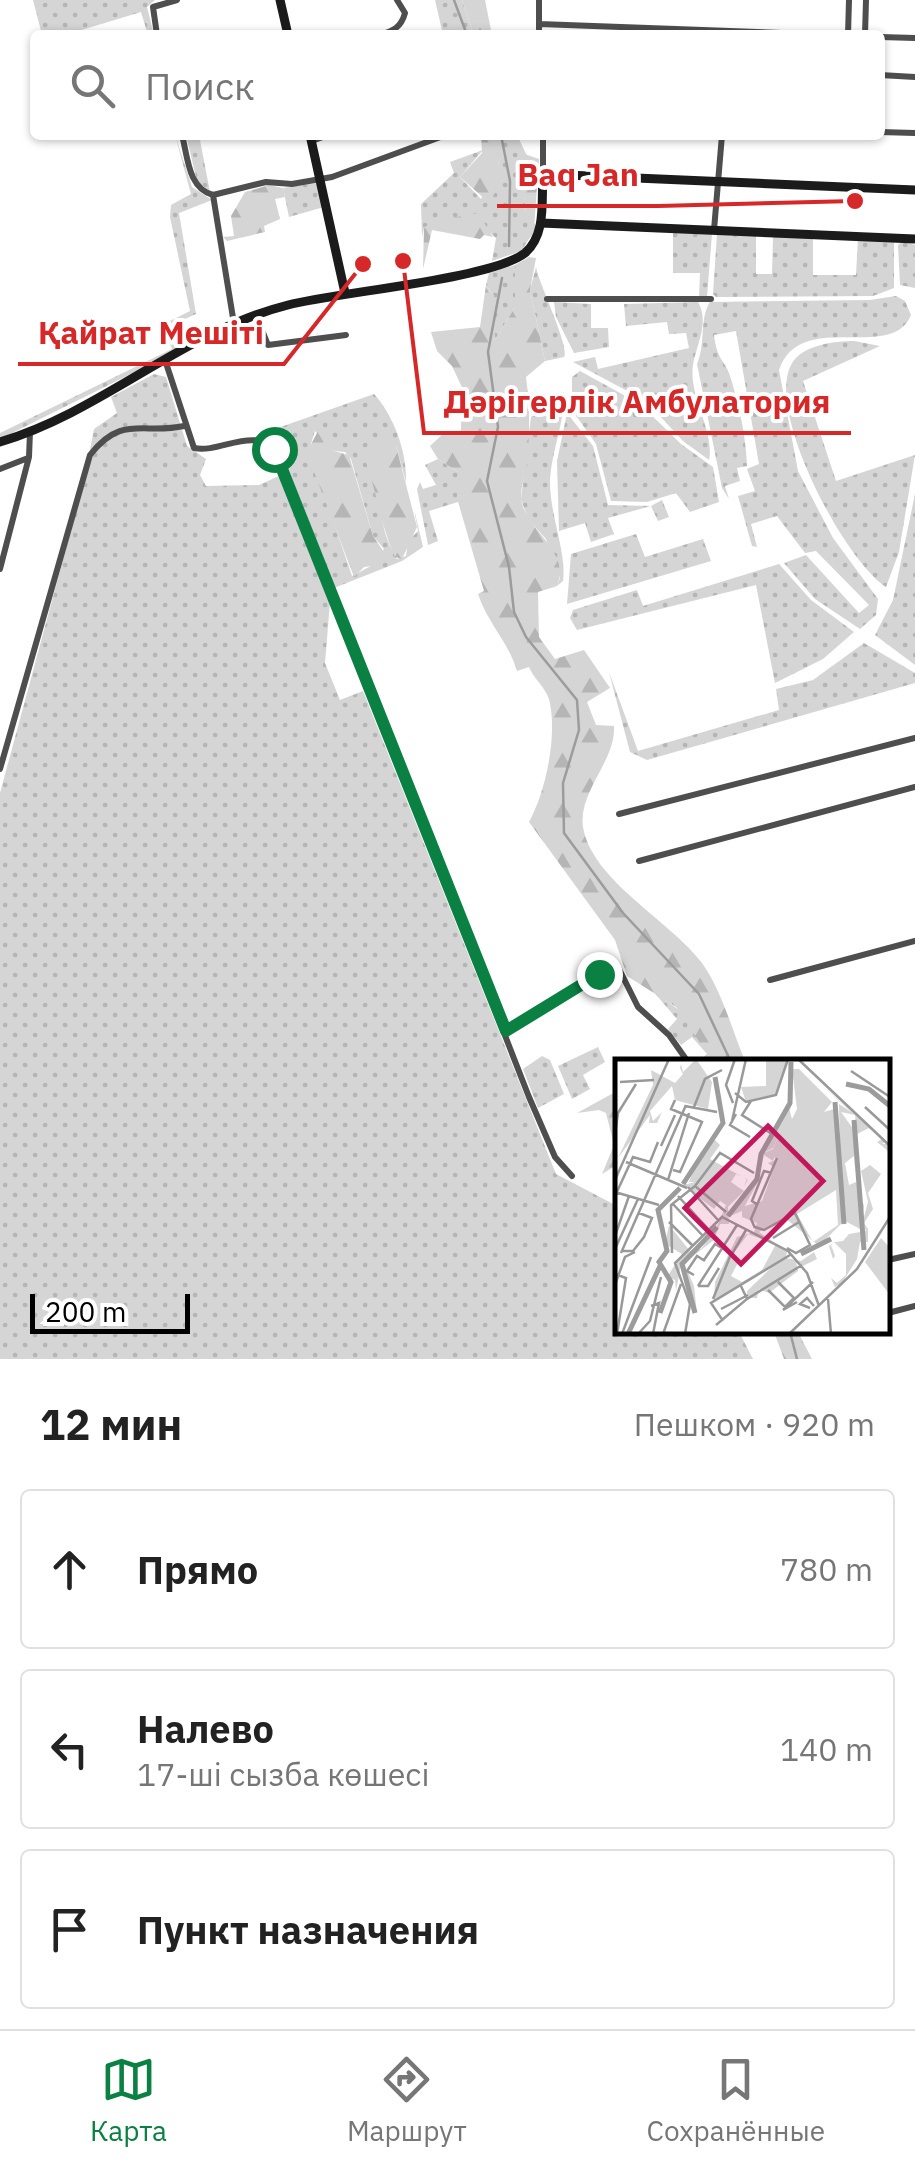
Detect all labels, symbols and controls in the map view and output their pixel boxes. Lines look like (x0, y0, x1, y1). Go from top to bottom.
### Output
search box (30, 30, 885, 140)
icon: search (65, 58, 120, 113)
text: Поиск (145, 61, 255, 110)
callout: Baq Jan (497, 144, 658, 206)
text: Baq Jan (517, 153, 639, 195)
callout: Қайрат Мешіті (18, 302, 284, 364)
text: Қайрат Мешіті (38, 311, 264, 353)
callout: Дәрігерлік Амбулатория (424, 371, 851, 433)
text: Дәрігерлік Амбулатория (444, 380, 830, 422)
route start (252, 427, 298, 473)
route end (577, 952, 623, 998)
inset map (615, 1059, 890, 1334)
scale bar (30, 1289, 190, 1334)
text: 200 m (45, 1293, 126, 1330)
text: 12 мин (40, 1397, 182, 1452)
text: Пешком · 920 m (634, 1403, 875, 1445)
icon: ahead (42, 1542, 97, 1597)
text: Прямо (137, 1545, 258, 1594)
text: 780 m (780, 1548, 873, 1590)
text: Налево (137, 1704, 274, 1753)
icon: left (42, 1722, 97, 1777)
text: 140 m (780, 1728, 873, 1770)
text: 17-ші сызба көшесі (137, 1753, 429, 1795)
icon: arrive (42, 1902, 97, 1957)
text: Пункт назначения (137, 1905, 479, 1954)
tab: Карта (90, 2052, 167, 2149)
tab: Маршрут (347, 2052, 467, 2149)
tab: Сохранённые (647, 2052, 825, 2149)

